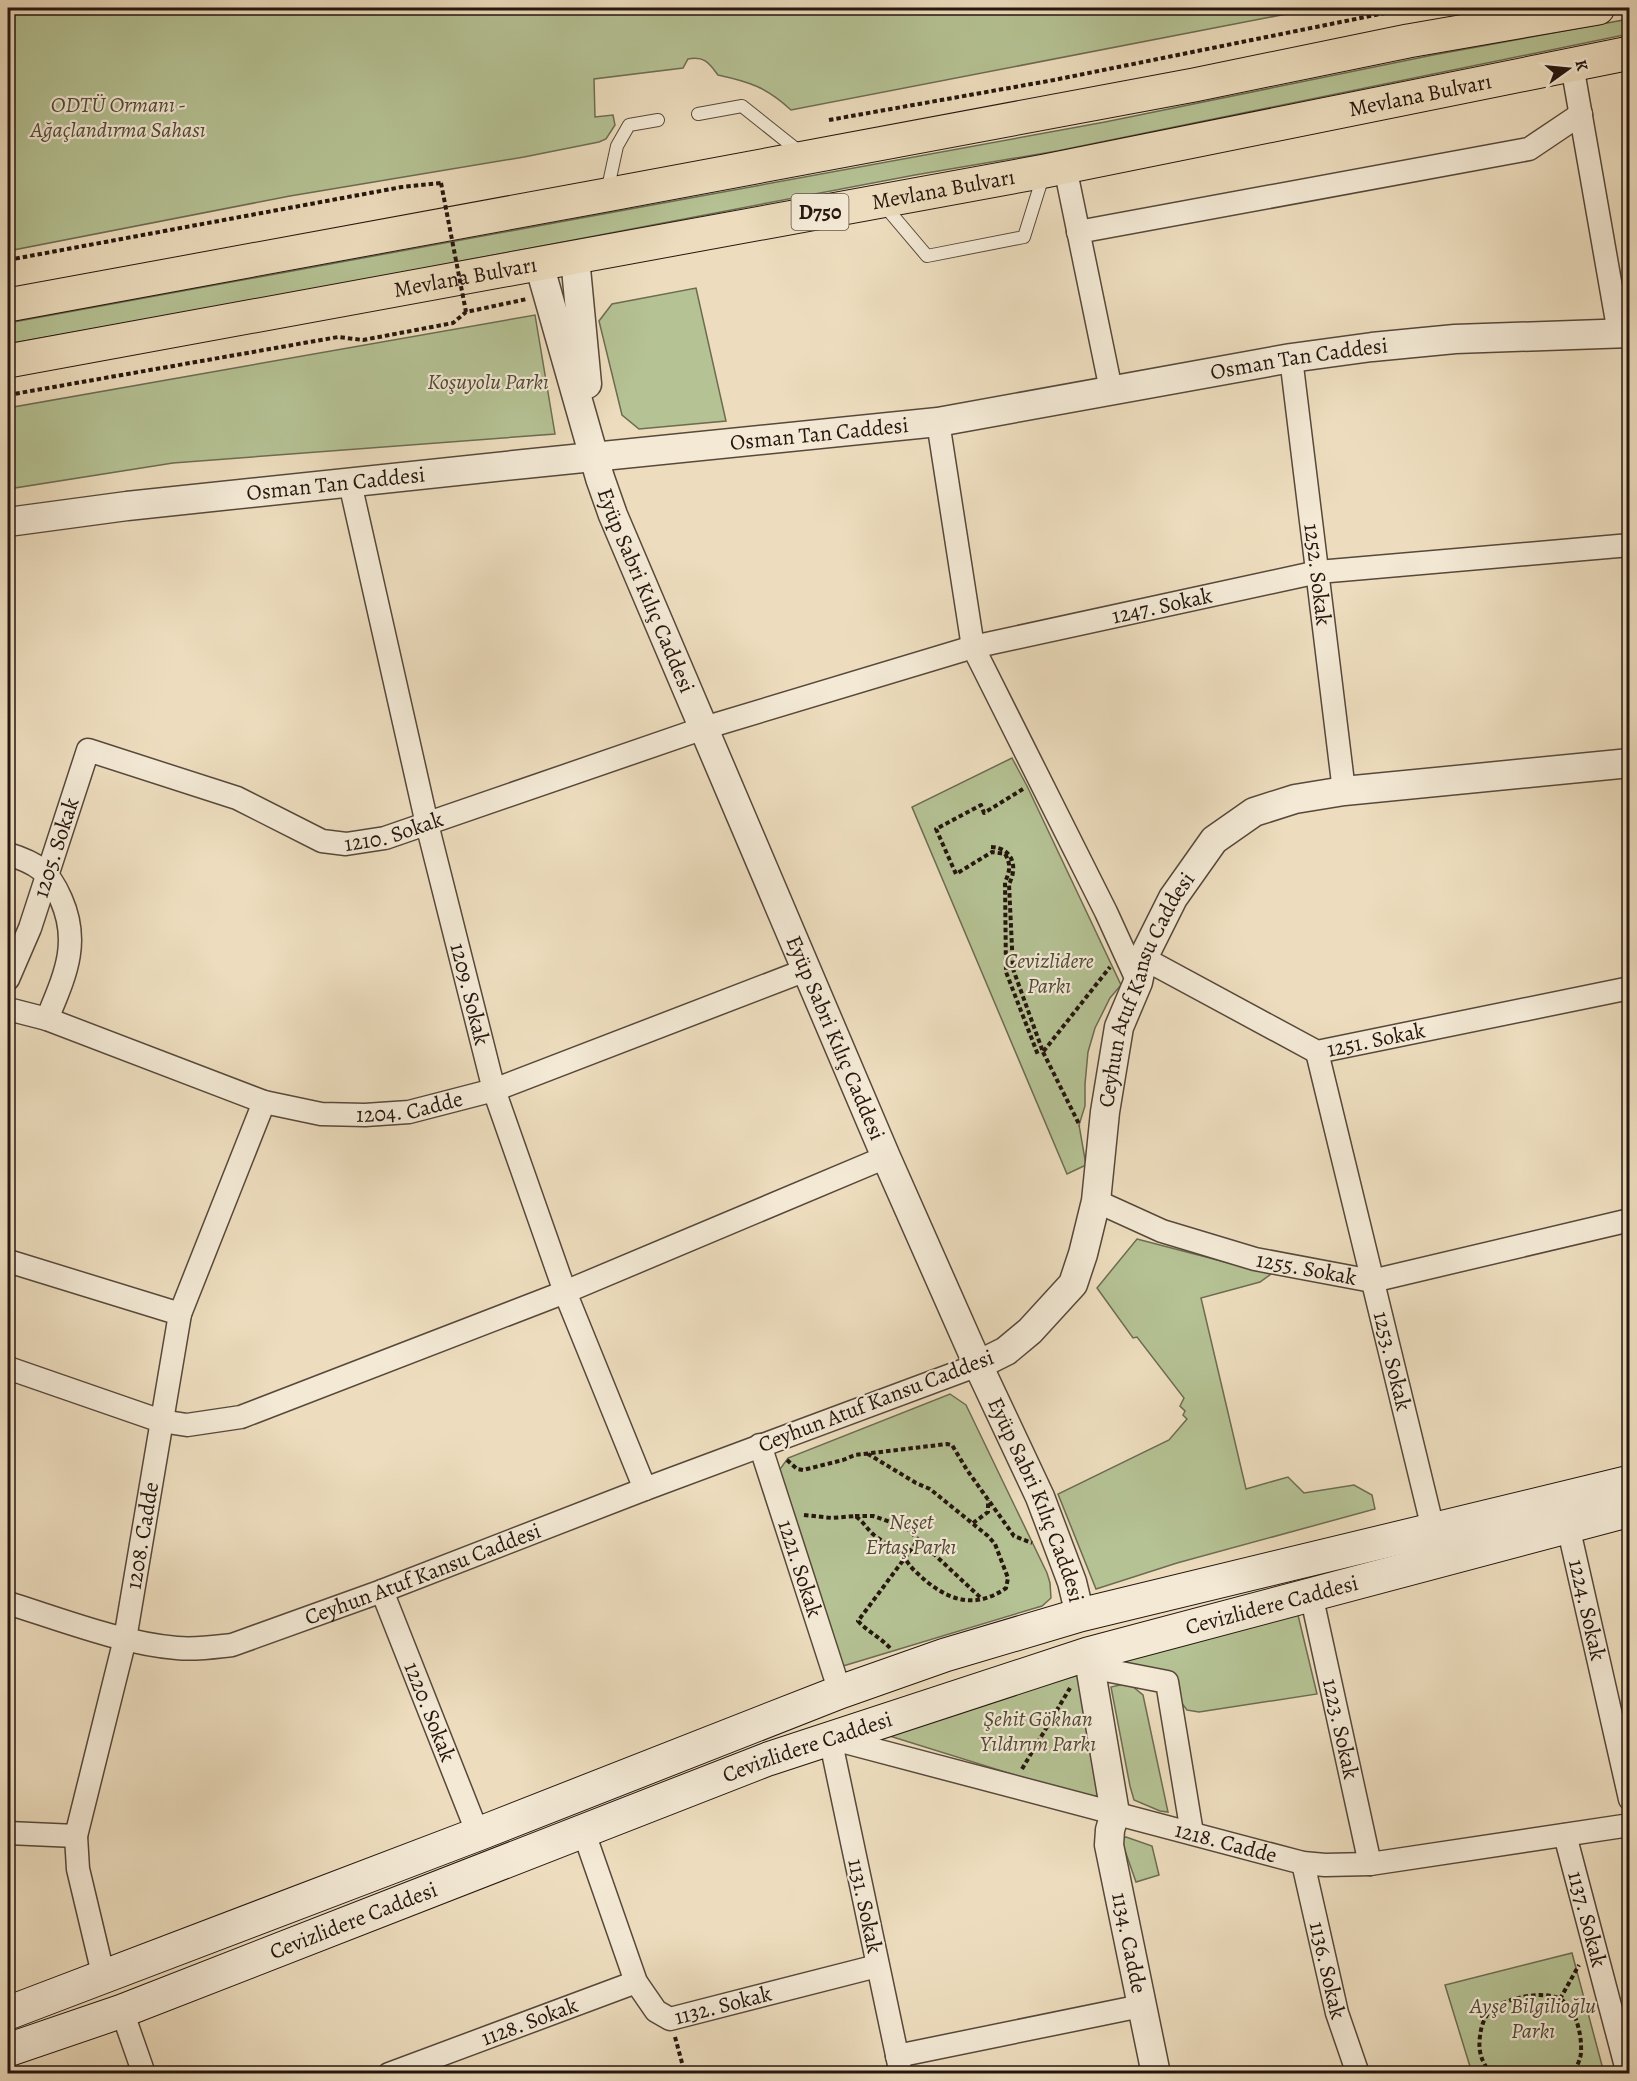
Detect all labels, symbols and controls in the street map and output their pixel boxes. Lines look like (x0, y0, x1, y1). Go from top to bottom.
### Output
north arrow (1538, 39, 1598, 99)
text: K (1570, 57, 1594, 74)
street label: Mevlana Bulvarı (1346, 66, 1494, 124)
park label: ODTÜ Ormanı - Ağaçlandırma Sahası (30, 90, 206, 145)
street label: Mevlana Bulvarı (869, 162, 1017, 217)
road number: D750 (792, 194, 848, 230)
street label: Mevlana Bulvarı (391, 249, 539, 305)
street label: Osman Tan Caddesi (1208, 331, 1389, 387)
park label: Koşuyolu Parkı (427, 367, 549, 397)
street label: Osman Tan Caddesi (728, 410, 910, 458)
street label: Osman Tan Caddesi (245, 460, 427, 508)
street label: Eyüp Sabri Kılıç Caddesi (590, 484, 702, 698)
street label: 1252. Sokak (1296, 522, 1339, 627)
street label: 1247. Sokak (1109, 580, 1215, 631)
street label: 1205. Sokak (26, 794, 87, 902)
street label: 1210. Sokak (342, 804, 447, 859)
street label: Ceyhun Atuf Kansu Caddesi (1091, 866, 1202, 1110)
street label: Eyüp Sabri Kılıç Caddesi (779, 931, 892, 1145)
street label: 1209. Sokak (443, 940, 497, 1048)
park label: Cevizlidere Parkı (1004, 946, 1094, 1001)
street label: 1251. Sokak (1324, 1015, 1428, 1065)
street label: 1204. Cadde (356, 1084, 466, 1130)
street label: 1255. Sokak (1254, 1245, 1359, 1293)
street label: 1253. Sokak (1366, 1308, 1419, 1414)
street label: Ceyhun Atuf Kansu Caddesi (754, 1342, 998, 1460)
street label: Eyüp Sabri Kılıç Caddesi (980, 1392, 1091, 1605)
street label: 1208. Cadde (119, 1480, 166, 1592)
park label: Neşet Ertaş Parkı (866, 1507, 957, 1562)
street label: Ceyhun Atuf Kansu Caddesi (301, 1516, 545, 1633)
street label: 1221. Sokak (770, 1516, 830, 1621)
street label: 1224. Sokak (1561, 1556, 1613, 1663)
street label: Cevizlidere Caddesi (1182, 1568, 1362, 1642)
street label: 1220. Sokak (397, 1658, 463, 1766)
street label: 1223. Sokak (1315, 1676, 1366, 1782)
street label: Cevizlidere Caddesi (718, 1704, 896, 1790)
park label: Şehit Gökhan Yıldırım Parkı (980, 1704, 1096, 1759)
street label: 1218. Cadde (1172, 1815, 1280, 1870)
street label: 1131. Sokak (840, 1856, 890, 1956)
street label: 1137. Sokak (1560, 1868, 1614, 1970)
street label: Cevizlidere Caddesi (265, 1874, 442, 1967)
street label: 1134. Cadde (1104, 1890, 1154, 1996)
street label: 1136. Sokak (1302, 1919, 1353, 2023)
street label: 1132. Sokak (671, 1979, 775, 2032)
street label: 1128. Sokak (477, 1990, 582, 2053)
park label: Ayşe Bilgilioğlu Parkı (1469, 1991, 1596, 2046)

